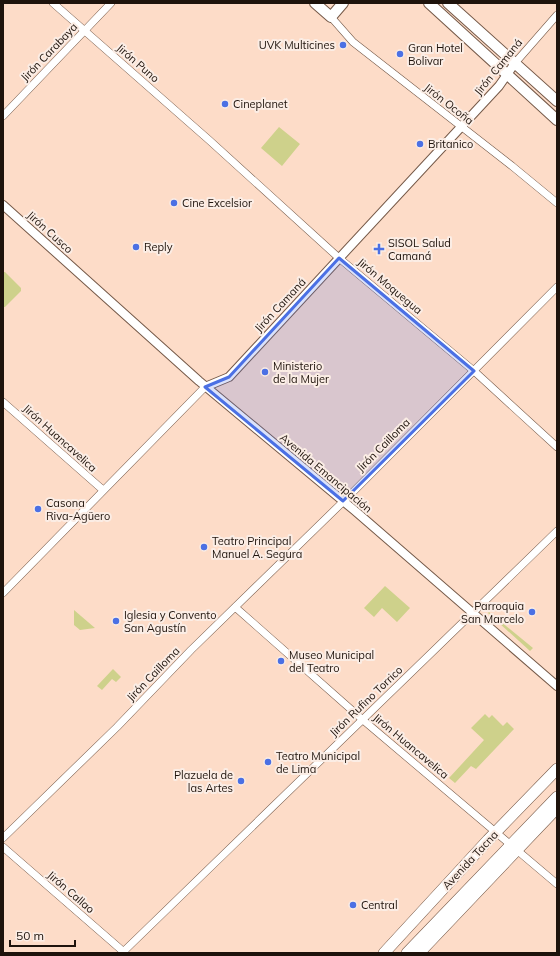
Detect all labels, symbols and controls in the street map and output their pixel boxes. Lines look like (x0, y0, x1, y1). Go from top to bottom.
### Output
street label: Jirón Carabaya (18, 20, 80, 84)
street label: Jirón Camaná (471, 36, 525, 98)
place label: UVK Multicines (259, 38, 335, 52)
marker: UVK Multicines (338, 40, 348, 50)
street label: Jirón Puno (114, 41, 162, 85)
place label: Gran Hotel Bolivar (408, 41, 463, 68)
marker: Gran Hotel Bolivar (395, 49, 405, 59)
street label: Jirón Ocoña (421, 80, 477, 128)
place label: Cineplanet (233, 97, 288, 111)
marker: Cineplanet (220, 99, 230, 109)
place label: Britanico (428, 137, 473, 151)
marker: Britanico (415, 139, 425, 149)
place label: Cine Excelsior (182, 196, 252, 210)
marker: Cine Excelsior (169, 198, 179, 208)
street label: Jirón Cusco (24, 208, 76, 256)
place label: SISOL Salud Camaná (388, 236, 451, 263)
place label: Reply (144, 240, 173, 254)
marker: Reply (131, 242, 141, 252)
marker: SISOL Salud Camaná (373, 243, 385, 255)
street label: Jirón Moquegua (355, 255, 425, 317)
street label: Jirón Camaná (251, 275, 309, 335)
place label: Ministerio de la Mujer (273, 359, 329, 386)
marker: Ministerio de la Mujer (260, 367, 270, 377)
street label: Jirón Huancavelica (20, 401, 100, 475)
street label: Jirón Cailloma (353, 415, 413, 475)
street label: Avenida Emancipación (277, 430, 375, 516)
place label: Casona Riva-Agüero (46, 496, 110, 523)
marker: Casona Riva-Agüero (33, 504, 43, 514)
place label: Teatro Principal Manuel A. Segura (212, 534, 302, 561)
marker: Teatro Principal Manuel A. Segura (199, 542, 209, 552)
place label: Parroquia San Marcelo (461, 599, 524, 626)
marker: Parroquia San Marcelo (527, 607, 537, 617)
place label: Iglesia y Convento San Agustín (124, 608, 216, 635)
marker: Iglesia y Convento San Agustín (111, 616, 121, 626)
street label: Jirón Cailloma (124, 644, 182, 704)
place label: Museo Municipal del Teatro (289, 648, 374, 675)
marker: Museo Municipal del Teatro (276, 656, 286, 666)
street label: Jirón Rufino Torrico (327, 663, 405, 739)
street label: Jirón Huancavelica (370, 710, 452, 782)
place label: Teatro Municipal de Lima (276, 749, 360, 776)
marker: Teatro Municipal de Lima (263, 757, 273, 767)
place label: Plazuela de las Artes (174, 768, 233, 795)
marker: Plazuela de las Artes (236, 776, 246, 786)
street label: Avenida Tacna (439, 828, 501, 892)
street label: Jirón Callao (45, 868, 97, 916)
place label: Central (361, 898, 398, 912)
marker: Central (348, 900, 358, 910)
scale bar (10, 922, 75, 948)
text: 50 m (16, 928, 44, 943)

